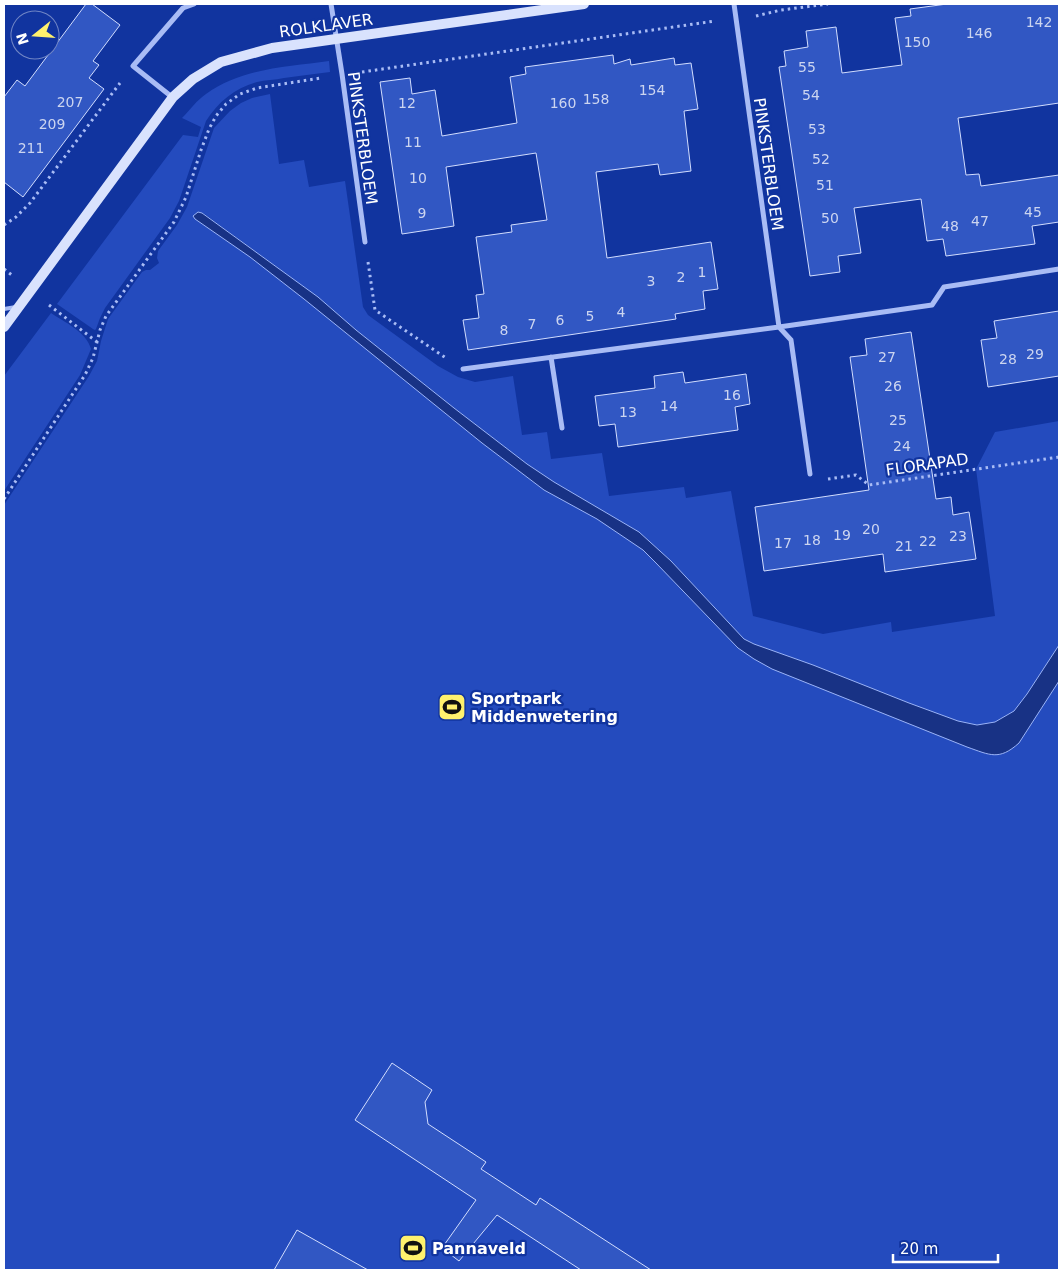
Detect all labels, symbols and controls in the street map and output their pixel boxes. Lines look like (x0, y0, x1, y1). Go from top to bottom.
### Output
north arrow (10, 10, 60, 60)
street label: ROLKLAVER (278, 10, 374, 41)
house number: 142 (1026, 14, 1052, 30)
house number: 146 (966, 25, 992, 41)
text: N (13, 31, 32, 47)
house number: 150 (904, 34, 930, 50)
house number: 55 (798, 59, 816, 75)
street label: PINKSTERBLOEM (344, 70, 381, 206)
house number: 154 (639, 82, 665, 98)
house number: 54 (802, 87, 820, 103)
house number: 158 (583, 91, 609, 107)
house number: 207 (57, 94, 83, 110)
house number: 12 (398, 95, 416, 111)
house number: 160 (550, 95, 576, 111)
street label: PINKSTERBLOEM (750, 96, 787, 232)
house number: 209 (39, 116, 65, 132)
house number: 53 (808, 121, 826, 137)
house number: 11 (404, 134, 422, 150)
house number: 211 (18, 140, 44, 156)
house number: 52 (812, 151, 830, 167)
house number: 10 (409, 170, 427, 186)
house number: 51 (816, 177, 834, 193)
house number: 45 (1024, 204, 1042, 220)
house number: 9 (418, 205, 426, 221)
house number: 50 (821, 210, 839, 226)
house number: 47 (971, 213, 989, 229)
house number: 48 (941, 218, 959, 234)
house number: 1 (698, 264, 706, 280)
house number: 2 (677, 269, 685, 285)
house number: 3 (647, 273, 655, 289)
house number: 4 (617, 304, 626, 320)
house number: 5 (586, 308, 594, 324)
house number: 6 (556, 312, 565, 328)
house number: 7 (528, 316, 536, 332)
house number: 8 (500, 322, 508, 338)
house number: 29 (1026, 346, 1044, 362)
house number: 27 (878, 349, 896, 365)
house number: 28 (999, 351, 1017, 367)
house number: 26 (884, 378, 902, 394)
house number: 16 (723, 387, 741, 403)
house number: 14 (660, 398, 678, 414)
house number: 13 (619, 404, 637, 420)
house number: 25 (889, 412, 907, 428)
house number: 24 (893, 438, 911, 454)
street label: FLORAPAD (884, 449, 970, 480)
house number: 20 (862, 521, 880, 537)
house number: 19 (833, 527, 851, 543)
house number: 23 (949, 528, 967, 544)
house number: 18 (803, 532, 821, 548)
house number: 22 (919, 533, 937, 549)
house number: 17 (774, 535, 792, 551)
house number: 21 (895, 538, 913, 554)
place label: Sportpark Middenwetering (471, 689, 618, 726)
sports icon: Sportpark Middenwetering (437, 692, 467, 722)
scale bar (893, 1232, 998, 1264)
sports icon: Pannaveld (398, 1233, 428, 1263)
place label: Pannaveld (432, 1239, 526, 1258)
text: 20 m (900, 1240, 938, 1258)

